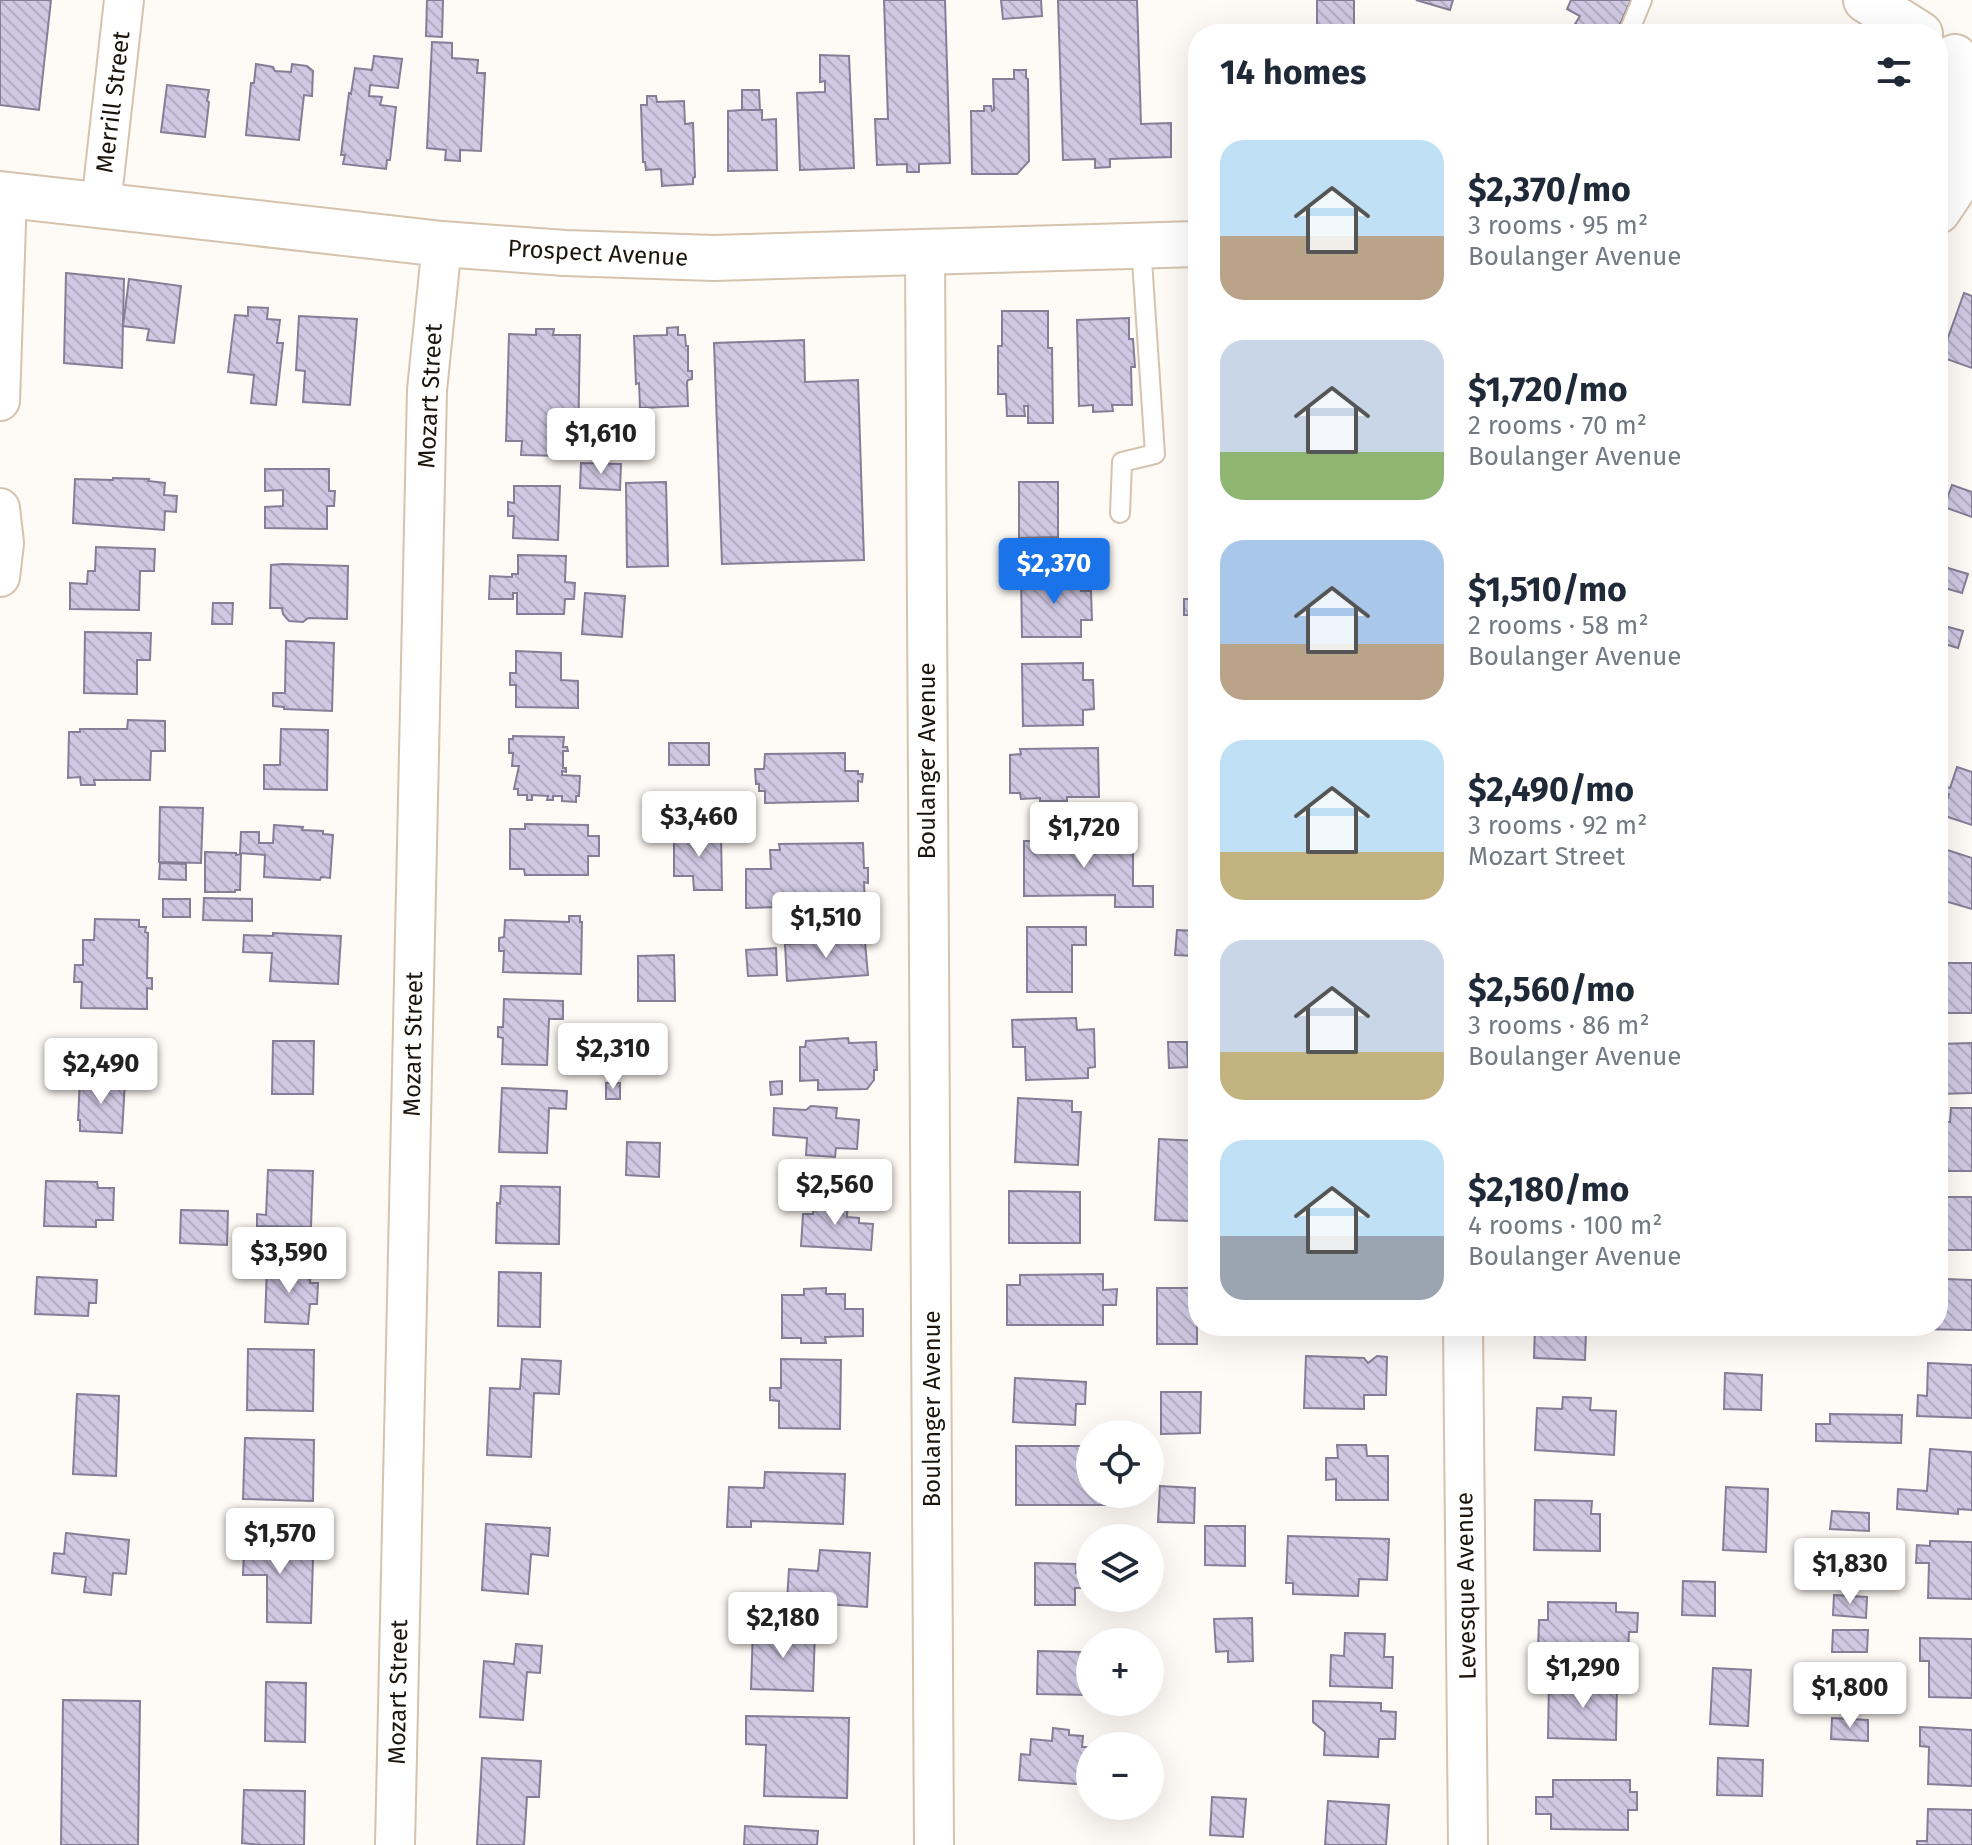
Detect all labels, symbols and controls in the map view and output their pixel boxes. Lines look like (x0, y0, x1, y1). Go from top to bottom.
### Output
street label: Merrill Street (90, 29, 136, 174)
icon: filters (1872, 50, 1916, 94)
text: 14 homes (1220, 52, 1366, 93)
text: $2,370/mo (1468, 169, 1631, 210)
icon: home (1284, 172, 1380, 268)
text: 3 rooms · 95 m² (1468, 210, 1648, 241)
street label: Prospect Avenue (507, 234, 689, 272)
text: Boulanger Avenue (1468, 241, 1682, 272)
street label: Mozart Street (412, 322, 448, 469)
text: $1,720/mo (1468, 369, 1628, 410)
icon: home (1284, 372, 1380, 468)
pin: $1,610 (536, 408, 666, 476)
text: 2 rooms · 70 m² (1468, 410, 1647, 441)
text: $1,610 (565, 418, 637, 449)
text: Boulanger Avenue (1468, 441, 1682, 472)
pin: $2,370 (989, 538, 1119, 606)
text: $2,370 (1017, 548, 1091, 579)
text: $1,510/mo (1468, 569, 1627, 610)
icon: home (1284, 572, 1380, 668)
text: 2 rooms · 58 m² (1468, 610, 1649, 641)
text: Boulanger Avenue (1468, 641, 1682, 672)
street label: Boulanger Avenue (913, 662, 941, 860)
text: $2,490/mo (1468, 769, 1634, 810)
icon: home (1284, 772, 1380, 868)
pin: $3,460 (634, 791, 764, 859)
text: $3,460 (660, 801, 738, 832)
pin: $1,720 (1019, 802, 1149, 870)
text: 3 rooms · 92 m² (1468, 810, 1647, 841)
text: $1,720 (1048, 812, 1120, 843)
text: Mozart Street (1468, 841, 1625, 872)
pin: $1,510 (761, 892, 891, 960)
text: $1,510 (790, 902, 862, 933)
text: $2,560/mo (1468, 969, 1635, 1010)
street label: Mozart Street (398, 971, 428, 1117)
icon: home (1284, 972, 1380, 1068)
text: 3 rooms · 86 m² (1468, 1010, 1650, 1041)
pin: $2,310 (548, 1023, 678, 1091)
text: $2,310 (576, 1033, 650, 1064)
pin: $2,490 (36, 1038, 166, 1106)
text: Boulanger Avenue (1468, 1041, 1682, 1072)
text: $2,490 (62, 1048, 140, 1079)
pin: $2,560 (770, 1159, 900, 1227)
text: $2,560 (796, 1169, 874, 1200)
text: $2,180/mo (1468, 1169, 1629, 1210)
icon: home (1284, 1172, 1380, 1268)
text: 4 rooms · 100 m² (1468, 1210, 1663, 1241)
pin: $3,590 (224, 1227, 354, 1295)
text: $3,590 (250, 1237, 328, 1268)
text: Boulanger Avenue (1468, 1241, 1682, 1272)
street label: Boulanger Avenue (918, 1310, 946, 1508)
map controls (1076, 1420, 1164, 1820)
button: locate (1076, 1420, 1164, 1508)
street label: Levesque Avenue (1450, 1492, 1482, 1680)
pin: $1,570 (215, 1508, 345, 1576)
text: $1,570 (244, 1518, 316, 1549)
button: layers (1076, 1524, 1164, 1612)
pin: $1,830 (1785, 1538, 1915, 1606)
text: $1,830 (1812, 1548, 1888, 1579)
pin: $2,180 (718, 1592, 848, 1660)
text: $2,180 (746, 1602, 820, 1633)
street label: Mozart Street (383, 1619, 413, 1765)
button: + (1076, 1628, 1164, 1716)
pin: $1,290 (1518, 1642, 1648, 1710)
text: $1,290 (1546, 1652, 1620, 1683)
pin: $1,800 (1785, 1662, 1915, 1730)
text: $1,800 (1811, 1672, 1889, 1703)
button: − (1076, 1732, 1164, 1820)

